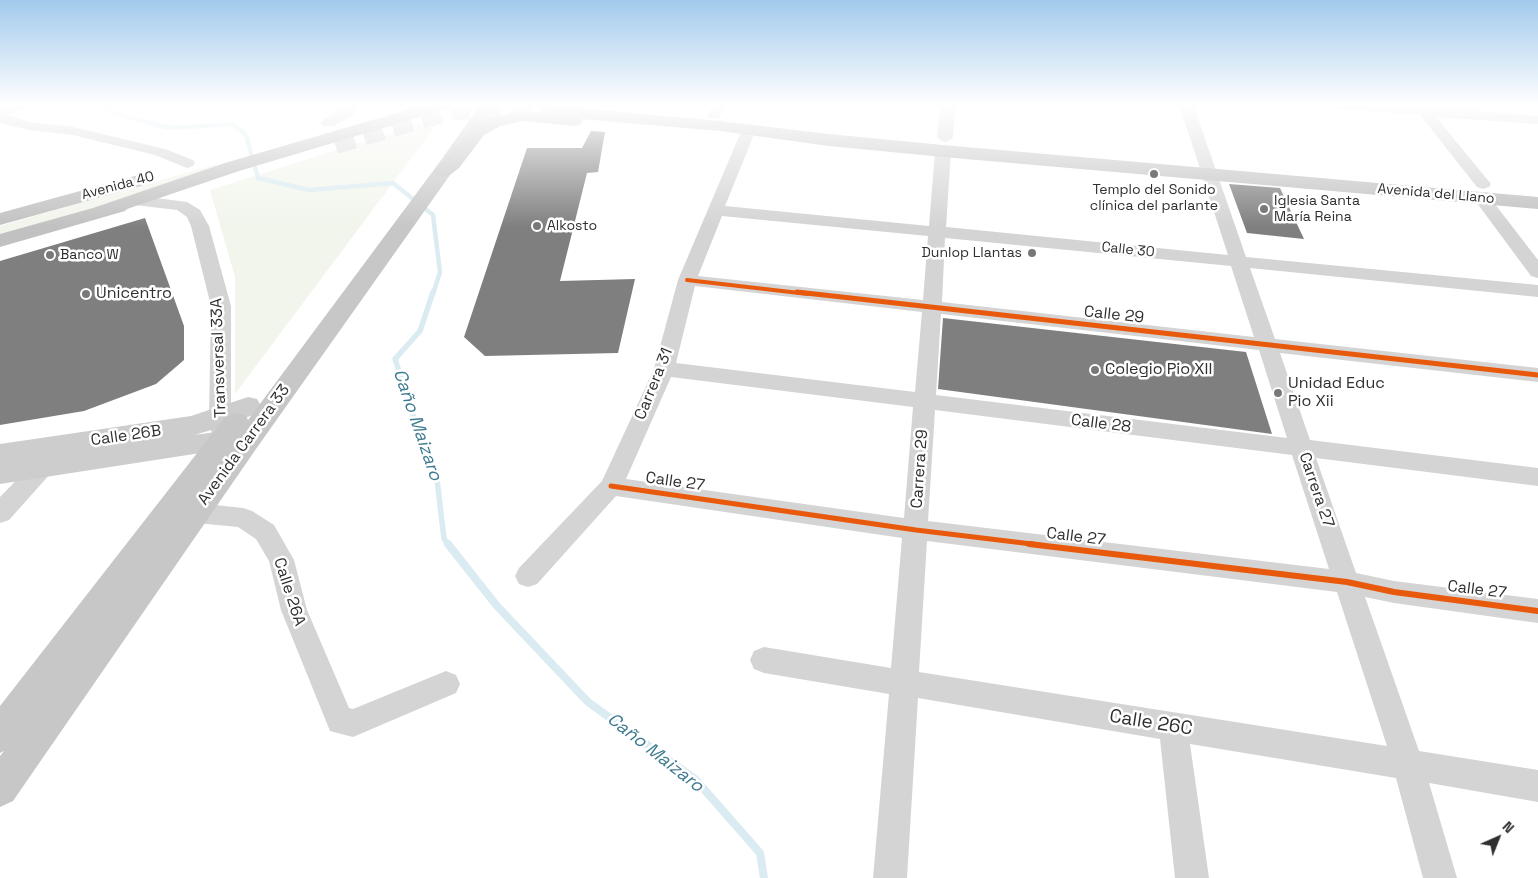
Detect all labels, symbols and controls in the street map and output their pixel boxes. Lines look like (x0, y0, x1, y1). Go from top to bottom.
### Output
street label: Avenida 40 (80, 168, 156, 204)
marker: Templo del Sonido clínica del parlante (1148, 168, 1160, 180)
street label: Avenida del Llano (1377, 181, 1495, 207)
place label: Templo del Sonido clínica del parlante (1090, 182, 1218, 214)
place label: Iglesia Santa María Reina (1274, 193, 1360, 226)
marker: Iglesia Santa María Reina (1258, 203, 1270, 215)
place label: Alkosto (547, 218, 597, 234)
marker: Alkosto (531, 220, 543, 232)
street label: Calle 30 (1101, 239, 1155, 261)
place label: Dunlop Llantas (922, 245, 1022, 261)
place label: Banco W (60, 247, 119, 263)
marker: Dunlop Llantas (1026, 247, 1038, 259)
marker: Banco W (44, 249, 56, 261)
place label: Unicentro (96, 284, 172, 304)
marker: Unicentro (80, 288, 92, 300)
street label: Transversal 33A (207, 298, 231, 418)
street label: Calle 29 (1083, 302, 1145, 328)
street label: Carrera 31 (631, 345, 677, 423)
place label: Colegio Pio XII (1105, 360, 1212, 380)
marker: Colegio Pio XII (1089, 364, 1101, 376)
water label: Caño Maizaro (388, 367, 446, 483)
place label: Unidad Educ Pio Xii (1288, 374, 1385, 412)
street label: Avenida Carrera 33 (194, 381, 294, 509)
marker: Unidad Educ Pio Xii (1272, 387, 1284, 399)
street label: Calle 28 (1070, 411, 1132, 437)
street label: Calle 26B (90, 422, 162, 450)
street label: Carrera 29 (908, 429, 932, 509)
street label: Carrera 27 (1294, 450, 1338, 530)
street label: Calle 27 (644, 468, 706, 496)
street label: Calle 27 (1045, 524, 1107, 550)
street label: Calle 26A (269, 556, 309, 628)
street label: Calle 27 (1446, 577, 1508, 603)
street label: Calle 26C (1108, 705, 1194, 741)
water label: Caño Maizaro (603, 709, 707, 797)
north arrow (1473, 813, 1523, 863)
text: N (1499, 817, 1518, 837)

